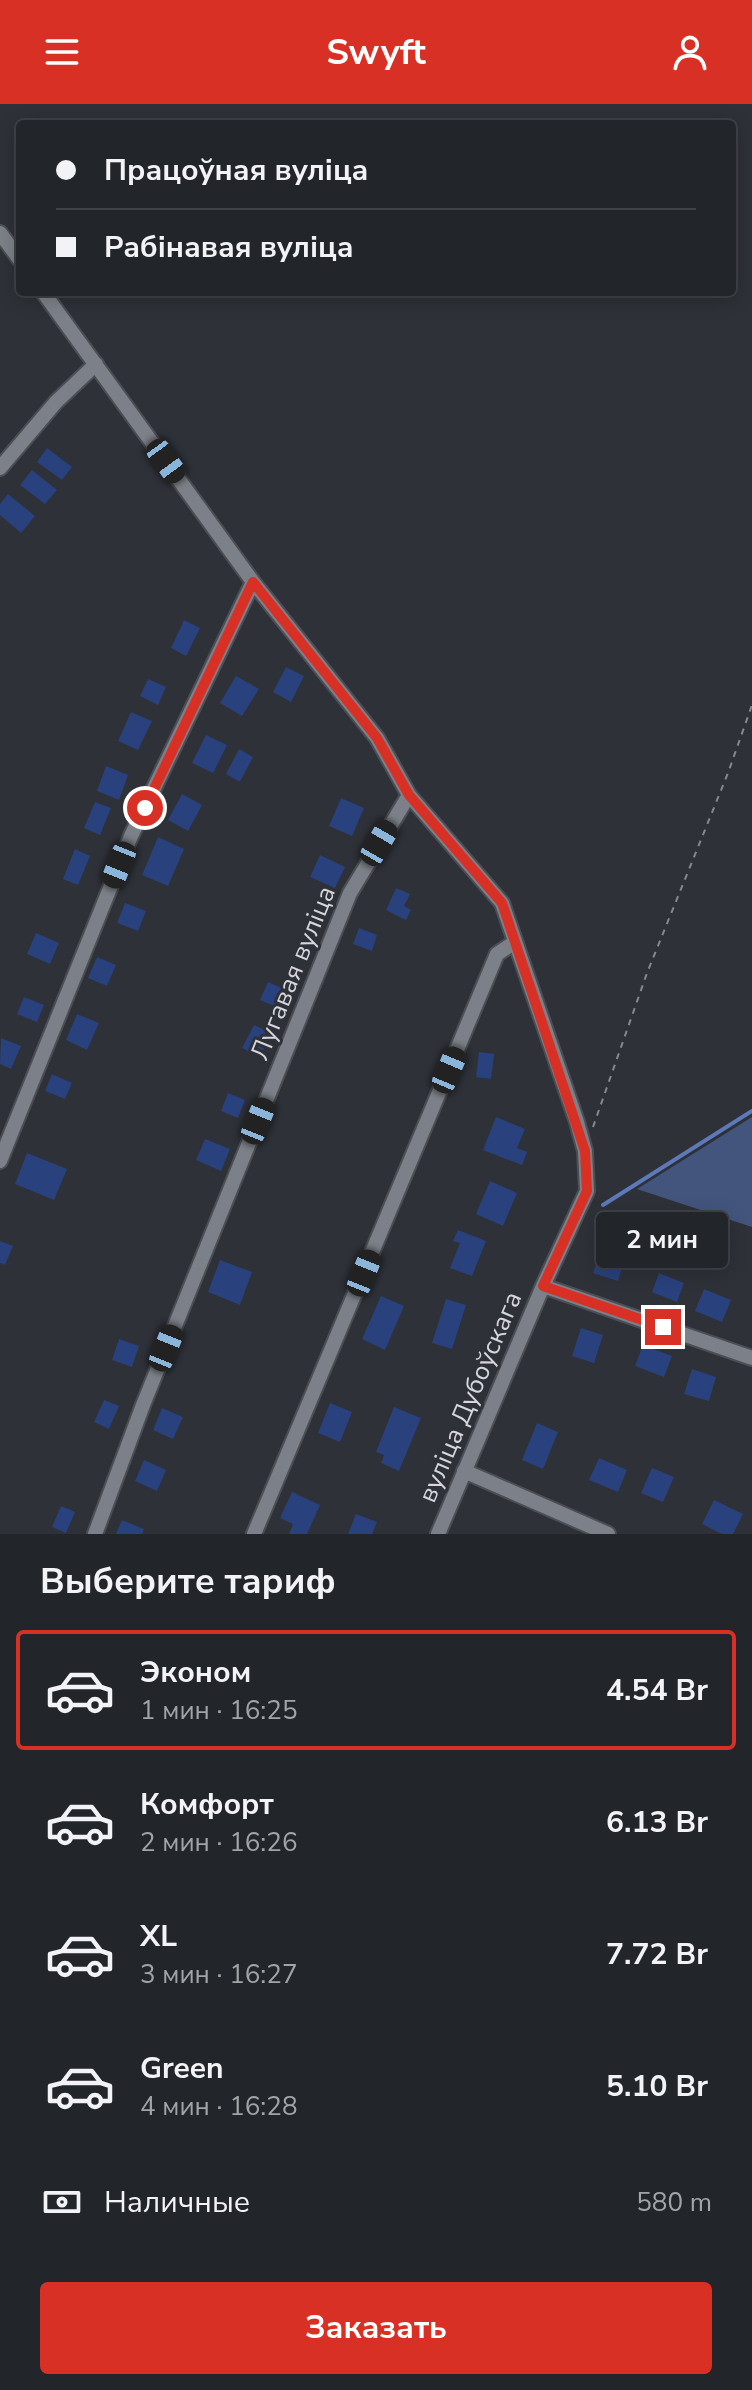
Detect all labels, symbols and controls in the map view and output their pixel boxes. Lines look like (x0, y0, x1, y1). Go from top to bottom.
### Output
text: Swyft (326, 28, 426, 77)
icon: menu (40, 30, 84, 74)
icon: person (668, 30, 712, 74)
text: Працоўная вуліца (104, 150, 368, 191)
text: Рабінавая вуліца (104, 227, 353, 268)
car (142, 435, 190, 487)
route start (127, 790, 163, 826)
car (357, 816, 401, 870)
car (99, 838, 139, 892)
street label: Лугавая вуліца (242, 881, 344, 1065)
car (429, 1043, 469, 1097)
car (238, 1094, 278, 1148)
callout: 2 мин (597, 1211, 729, 1267)
text: 2 мин (626, 1222, 698, 1257)
car (344, 1246, 384, 1300)
street label: вуліца Дубоўскага (410, 1286, 530, 1508)
route end (645, 1309, 681, 1345)
car (146, 1321, 186, 1375)
text: Выберите тариф (40, 1557, 336, 1606)
text: Эконом (140, 1652, 251, 1693)
icon: car (44, 1654, 116, 1726)
text: 4.54 Br (606, 1670, 708, 1711)
text: 1 мин · 16:25 (140, 1693, 297, 1728)
text: Комфорт (140, 1784, 274, 1825)
icon: car (44, 1786, 116, 1858)
text: 6.13 Br (606, 1802, 708, 1843)
text: 2 мин · 16:26 (140, 1825, 297, 1860)
text: XL (140, 1916, 177, 1957)
icon: car (44, 1918, 116, 1990)
text: 7.72 Br (606, 1934, 708, 1975)
text: 3 мин · 16:27 (140, 1957, 297, 1992)
text: Green (140, 2048, 224, 2089)
icon: car (44, 2050, 116, 2122)
text: 5.10 Br (606, 2066, 708, 2107)
text: 4 мин · 16:28 (140, 2089, 297, 2124)
icon: cash (40, 2180, 84, 2224)
text: Наличные (104, 2182, 250, 2223)
text: 580 m (636, 2185, 712, 2220)
button: Заказать (40, 2282, 712, 2374)

